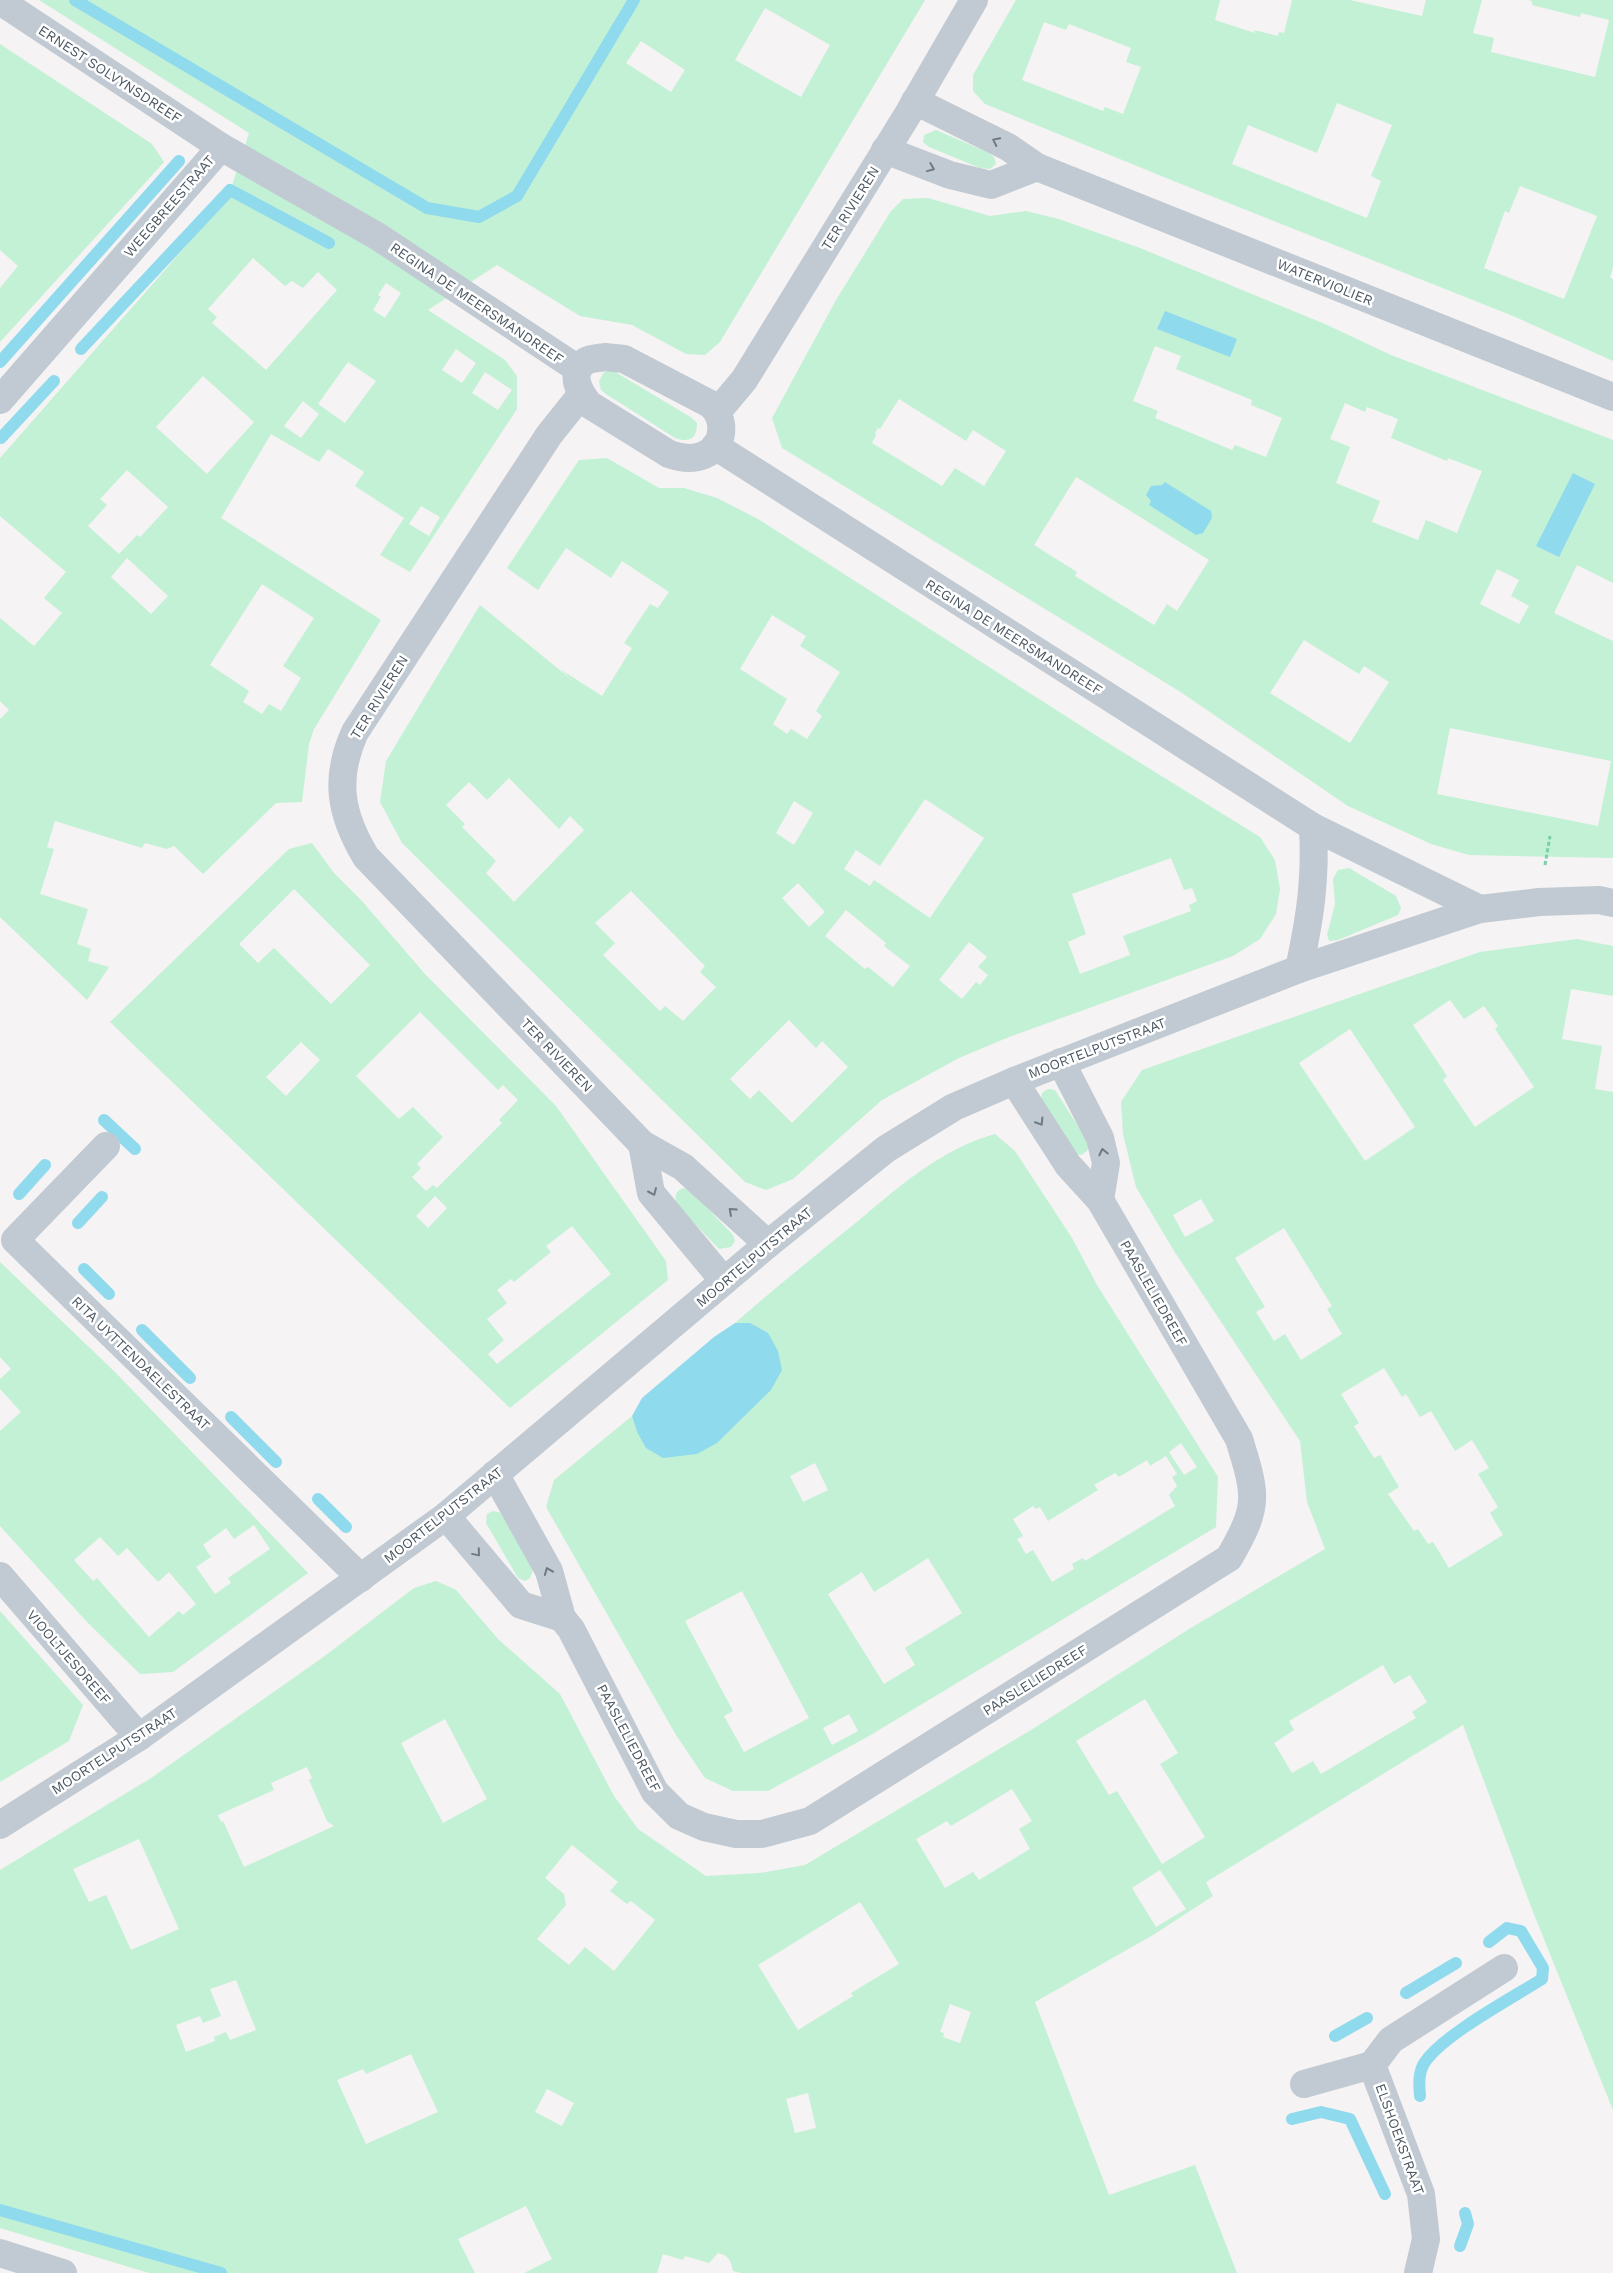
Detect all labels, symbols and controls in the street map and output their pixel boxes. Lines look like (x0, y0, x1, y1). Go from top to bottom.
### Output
street label: ERNEST SOLVYNSDREEF (36, 22, 184, 126)
one-way arrow (992, 137, 1001, 147)
street label: WEEGBREESTRAAT (120, 151, 218, 260)
one-way arrow (926, 162, 935, 172)
street label: TER RIVIEREN (818, 163, 882, 253)
street label: REGINA DE MEERSMANDREEF (387, 239, 567, 367)
street label: WATERVIOLIER (1275, 256, 1375, 308)
street label: REGINA DE MEERSMANDREEF (923, 576, 1105, 698)
street label: TER RIVIEREN (347, 652, 411, 742)
street label: MOORTELPUTSTRAAT (1026, 1014, 1169, 1082)
street label: TER RIVIEREN (518, 1015, 596, 1095)
one-way arrow (1034, 1116, 1044, 1125)
one-way arrow (1098, 1147, 1109, 1156)
one-way arrow (646, 1186, 656, 1195)
street label: MOORTELPUTSTRAAT (693, 1204, 816, 1310)
one-way arrow (728, 1208, 737, 1217)
street label: PAASLELIEDREEF (1117, 1237, 1191, 1349)
street label: RITA UYTTENDAELESTRAAT (69, 1293, 214, 1434)
street label: MOORTELPUTSTRAAT (380, 1463, 506, 1566)
one-way arrow (471, 1547, 480, 1556)
one-way arrow (544, 1567, 554, 1576)
street label: VIOOLTJESDREEF (24, 1607, 114, 1707)
street label: PAASLELIEDREEF (980, 1641, 1090, 1719)
street label: PAASLELIEDREEF (594, 1681, 664, 1795)
street label: MOORTELPUTSTRAAT (48, 1704, 180, 1798)
street label: ELSHOEKSTRAAT (1373, 2081, 1428, 2197)

